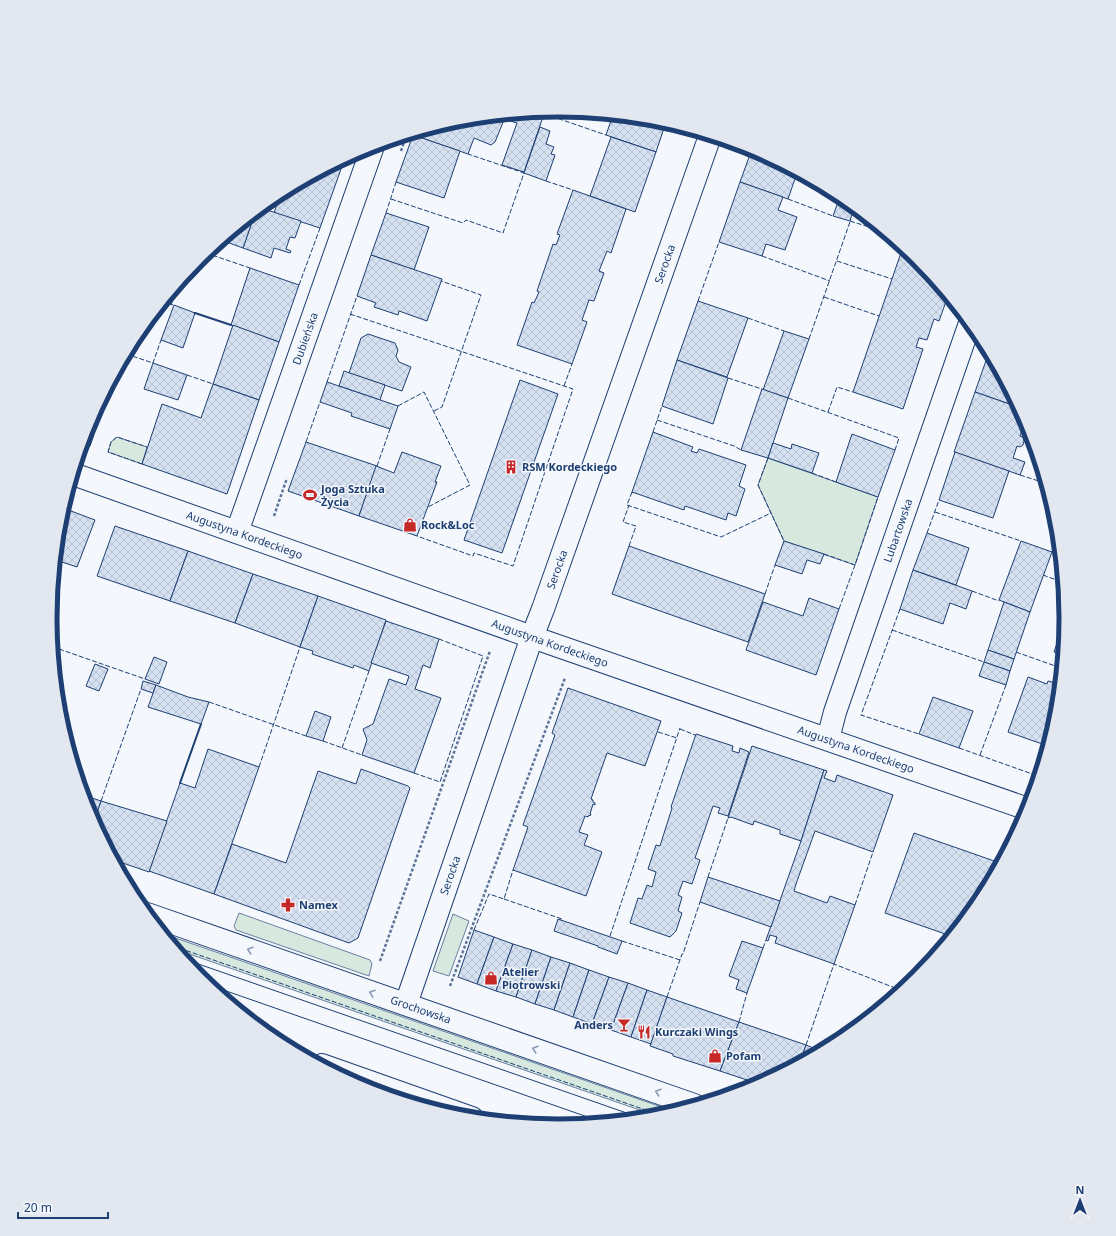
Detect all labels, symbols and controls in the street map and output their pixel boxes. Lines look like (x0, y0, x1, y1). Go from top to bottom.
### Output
street label: Serocka (651, 242, 678, 285)
street label: Dubieńska (288, 310, 321, 367)
building icon: RSM Kordeckiego (503, 459, 519, 475)
place label: RSM Kordeckiego (522, 459, 617, 474)
place label: Joga Sztuka Życia (320, 481, 385, 509)
sports icon: Joga Sztuka Życia (302, 487, 318, 503)
street label: Lubartowska (880, 496, 915, 564)
street label: Augustyna Kordeckiego (184, 507, 305, 562)
shop icon: Rock&Loc (402, 517, 418, 533)
place label: Rock&Loc (421, 517, 475, 532)
street label: Serocka (543, 548, 570, 591)
street label: Augustyna Kordeckiego (490, 615, 611, 670)
street label: Augustyna Kordeckiego (796, 722, 917, 776)
street label: Serocka (436, 854, 463, 897)
pharmacy icon: Namex (280, 897, 296, 913)
place label: Namex (299, 897, 339, 912)
one-way arrow (246, 946, 253, 955)
place label: Atelier Piotrowski (502, 964, 560, 992)
shop icon: Atelier Piotrowski (483, 970, 499, 986)
one-way arrow (369, 989, 376, 997)
street label: Grochowska (388, 992, 453, 1027)
place label: Anders (574, 1017, 613, 1032)
bar icon: Anders (616, 1017, 632, 1033)
restaurant icon: Kurczaki Wings (636, 1024, 652, 1040)
place label: Kurczaki Wings (655, 1024, 739, 1039)
one-way arrow (531, 1046, 538, 1054)
shop icon: Pofam (707, 1048, 723, 1064)
place label: Pofam (726, 1048, 761, 1063)
one-way arrow (654, 1088, 661, 1097)
north arrow (1060, 1180, 1100, 1220)
text: N (1076, 1182, 1084, 1197)
scale bar (18, 1194, 108, 1220)
text: 20 m (24, 1199, 52, 1216)

